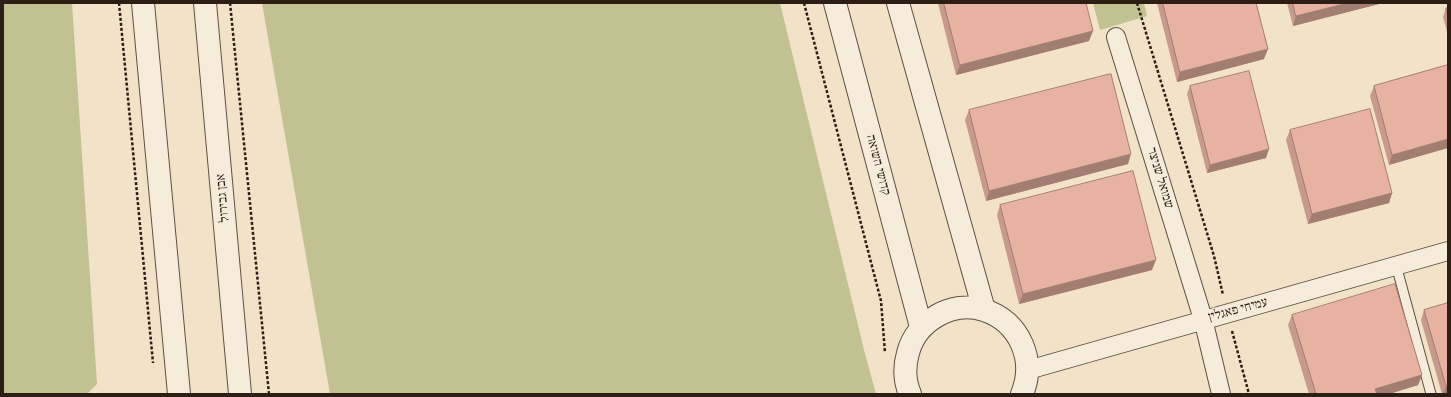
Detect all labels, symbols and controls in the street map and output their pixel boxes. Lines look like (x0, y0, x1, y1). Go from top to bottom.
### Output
street label: קדושי השואה (862, 133, 894, 197)
street label: שמואל שניצר (1143, 146, 1177, 210)
street label: אבן גבירול (213, 173, 233, 223)
street label: עמיחי פאגלין (1207, 295, 1269, 325)

